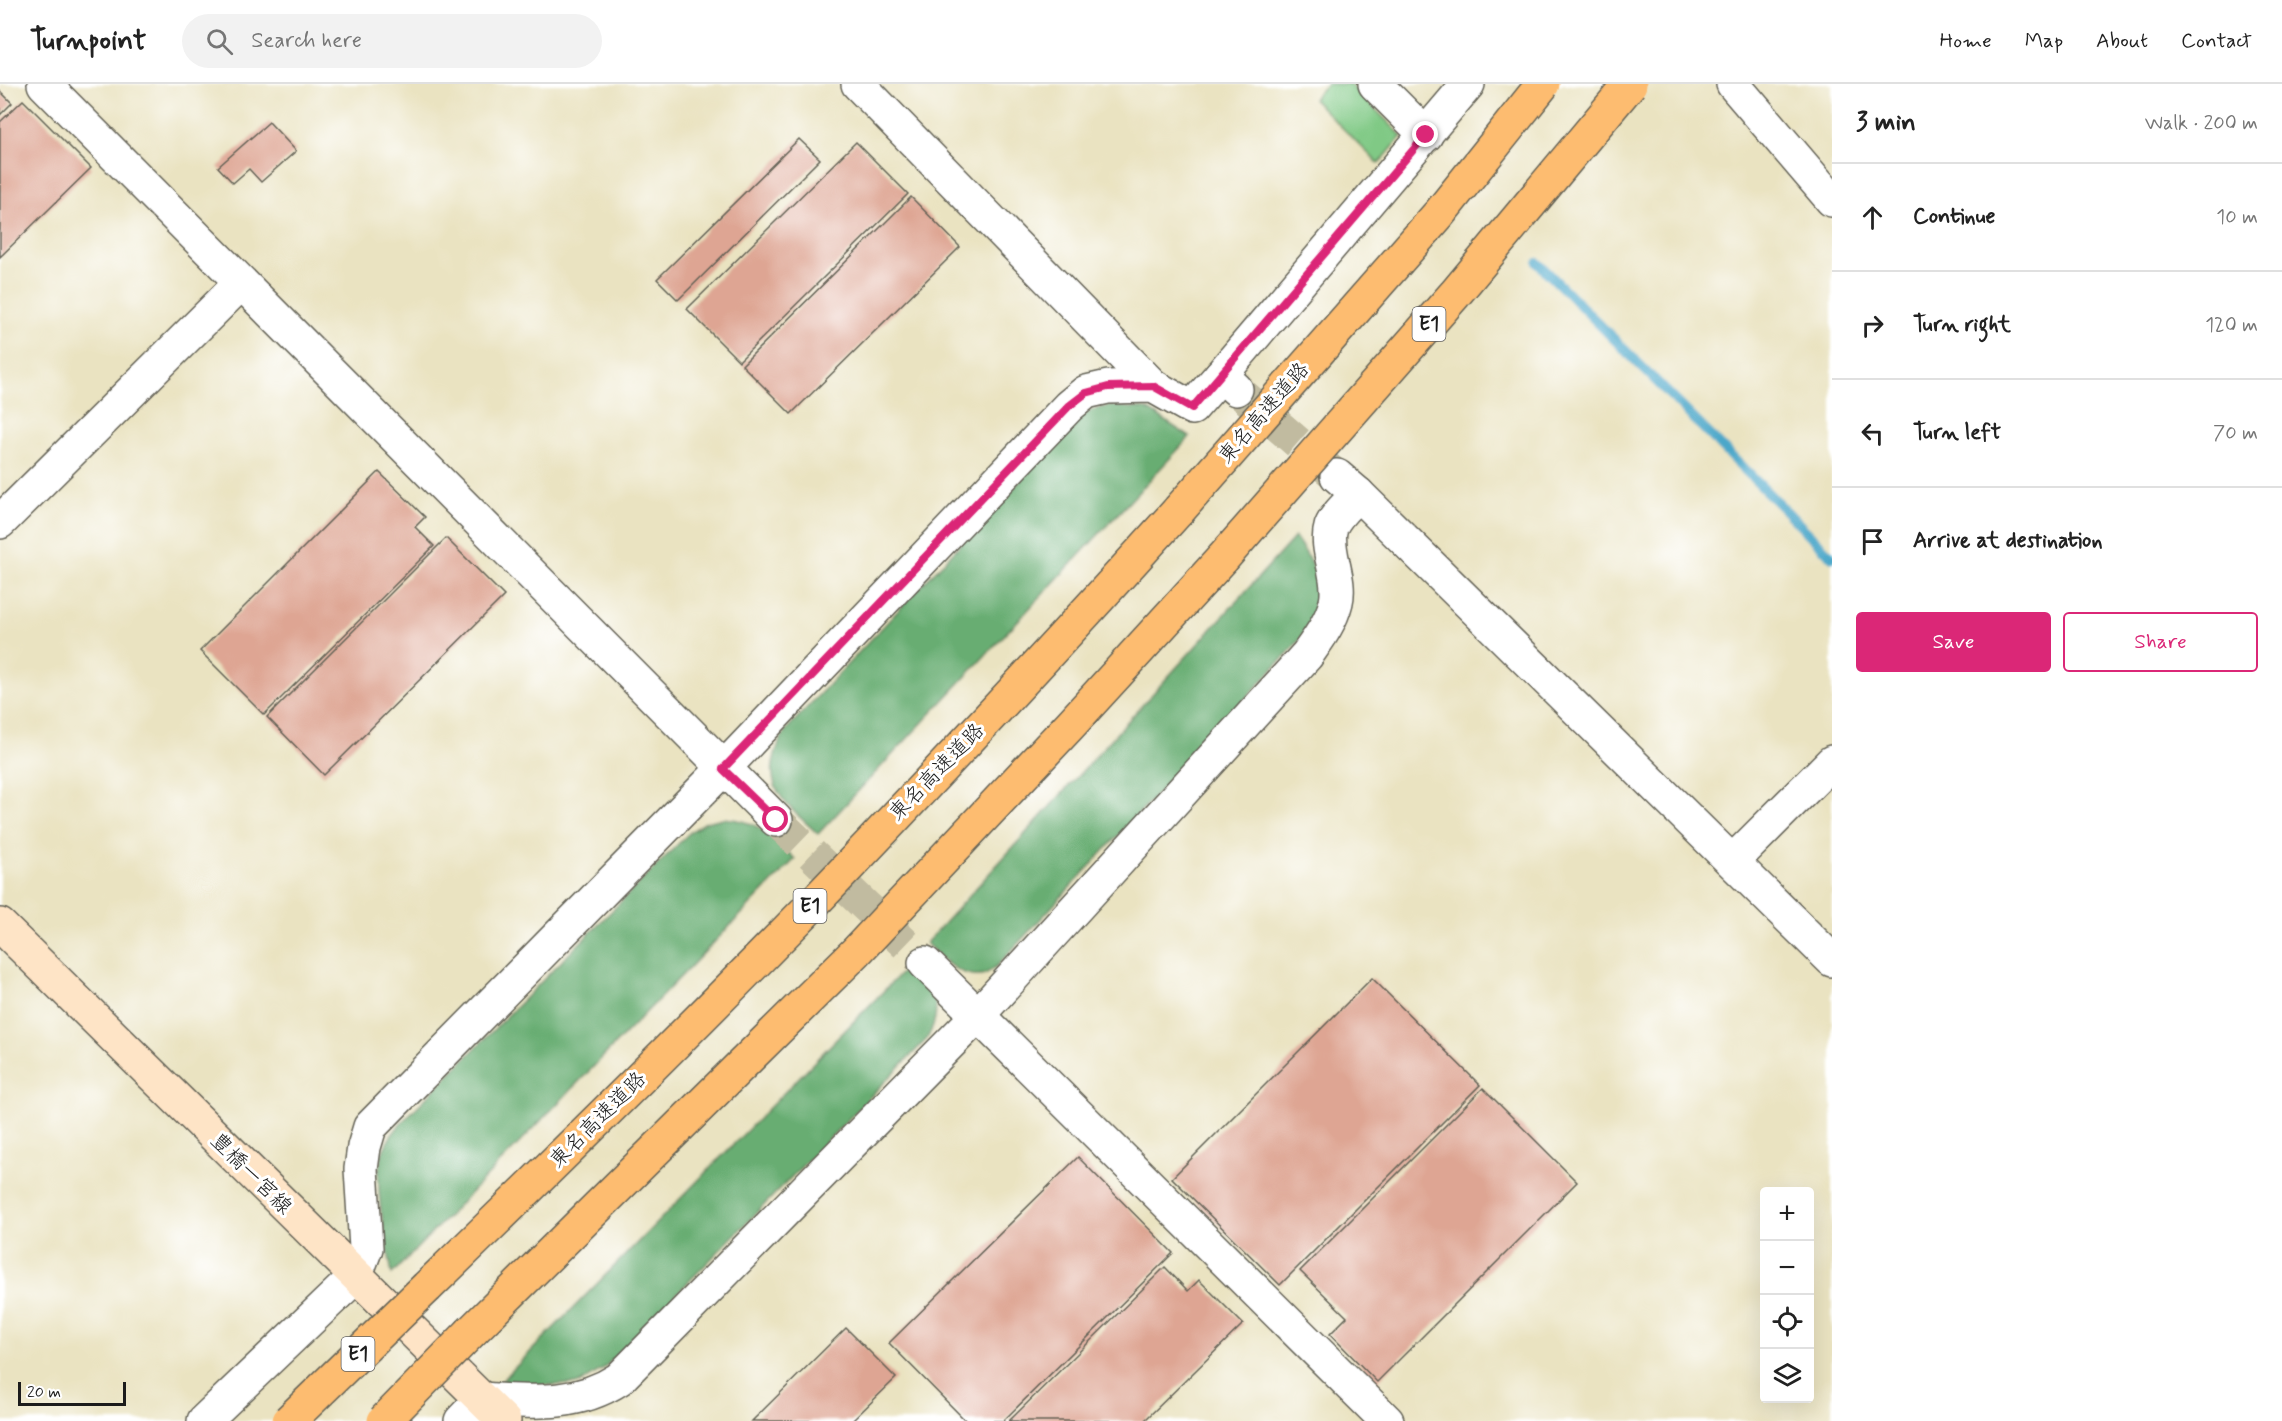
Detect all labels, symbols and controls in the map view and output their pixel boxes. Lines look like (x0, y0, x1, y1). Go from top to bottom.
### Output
search box (182, 14, 602, 68)
text: Turnpoint (30, 23, 146, 60)
icon: search (203, 25, 236, 58)
text: Search here (251, 27, 362, 55)
text: Home (1940, 27, 1992, 55)
text: Map (2025, 27, 2063, 55)
text: About (2096, 27, 2148, 55)
text: Contact (2181, 27, 2252, 55)
text: 3 min (1856, 106, 1916, 140)
text: Walk · 200 m (2145, 110, 2258, 137)
route end (1412, 121, 1438, 147)
icon: ahead (1856, 201, 1889, 234)
text: Continue (1913, 203, 1995, 231)
text: 10 m (2216, 204, 2258, 231)
road number: E1 (1412, 307, 1446, 341)
icon: right (1856, 309, 1889, 342)
text: Turn right (1913, 311, 2011, 339)
text: 120 m (2205, 312, 2258, 339)
street label: 東名高速道路 (1212, 356, 1316, 470)
icon: left (1856, 417, 1889, 450)
text: Turn left (1913, 419, 2001, 447)
text: 70 m (2213, 420, 2258, 447)
icon: arrive (1856, 525, 1889, 558)
text: Arrive at destination (1913, 527, 2103, 555)
button: Save (1856, 612, 2051, 672)
button: Share (2063, 612, 2258, 672)
street label: 東名高速道路 (883, 717, 991, 827)
route start (762, 806, 788, 832)
road number: E1 (794, 889, 826, 923)
street label: 東名高速道路 (544, 1066, 652, 1174)
street label: 豊橋一宮線 (204, 1127, 298, 1221)
map controls (1760, 1187, 1814, 1403)
button: + (1760, 1187, 1814, 1241)
button: − (1760, 1241, 1814, 1295)
button: locate (1760, 1295, 1814, 1349)
road number: E1 (342, 1337, 374, 1371)
button: layers (1760, 1349, 1814, 1403)
scale bar (18, 1379, 126, 1406)
text: 20 m (27, 1382, 61, 1403)

